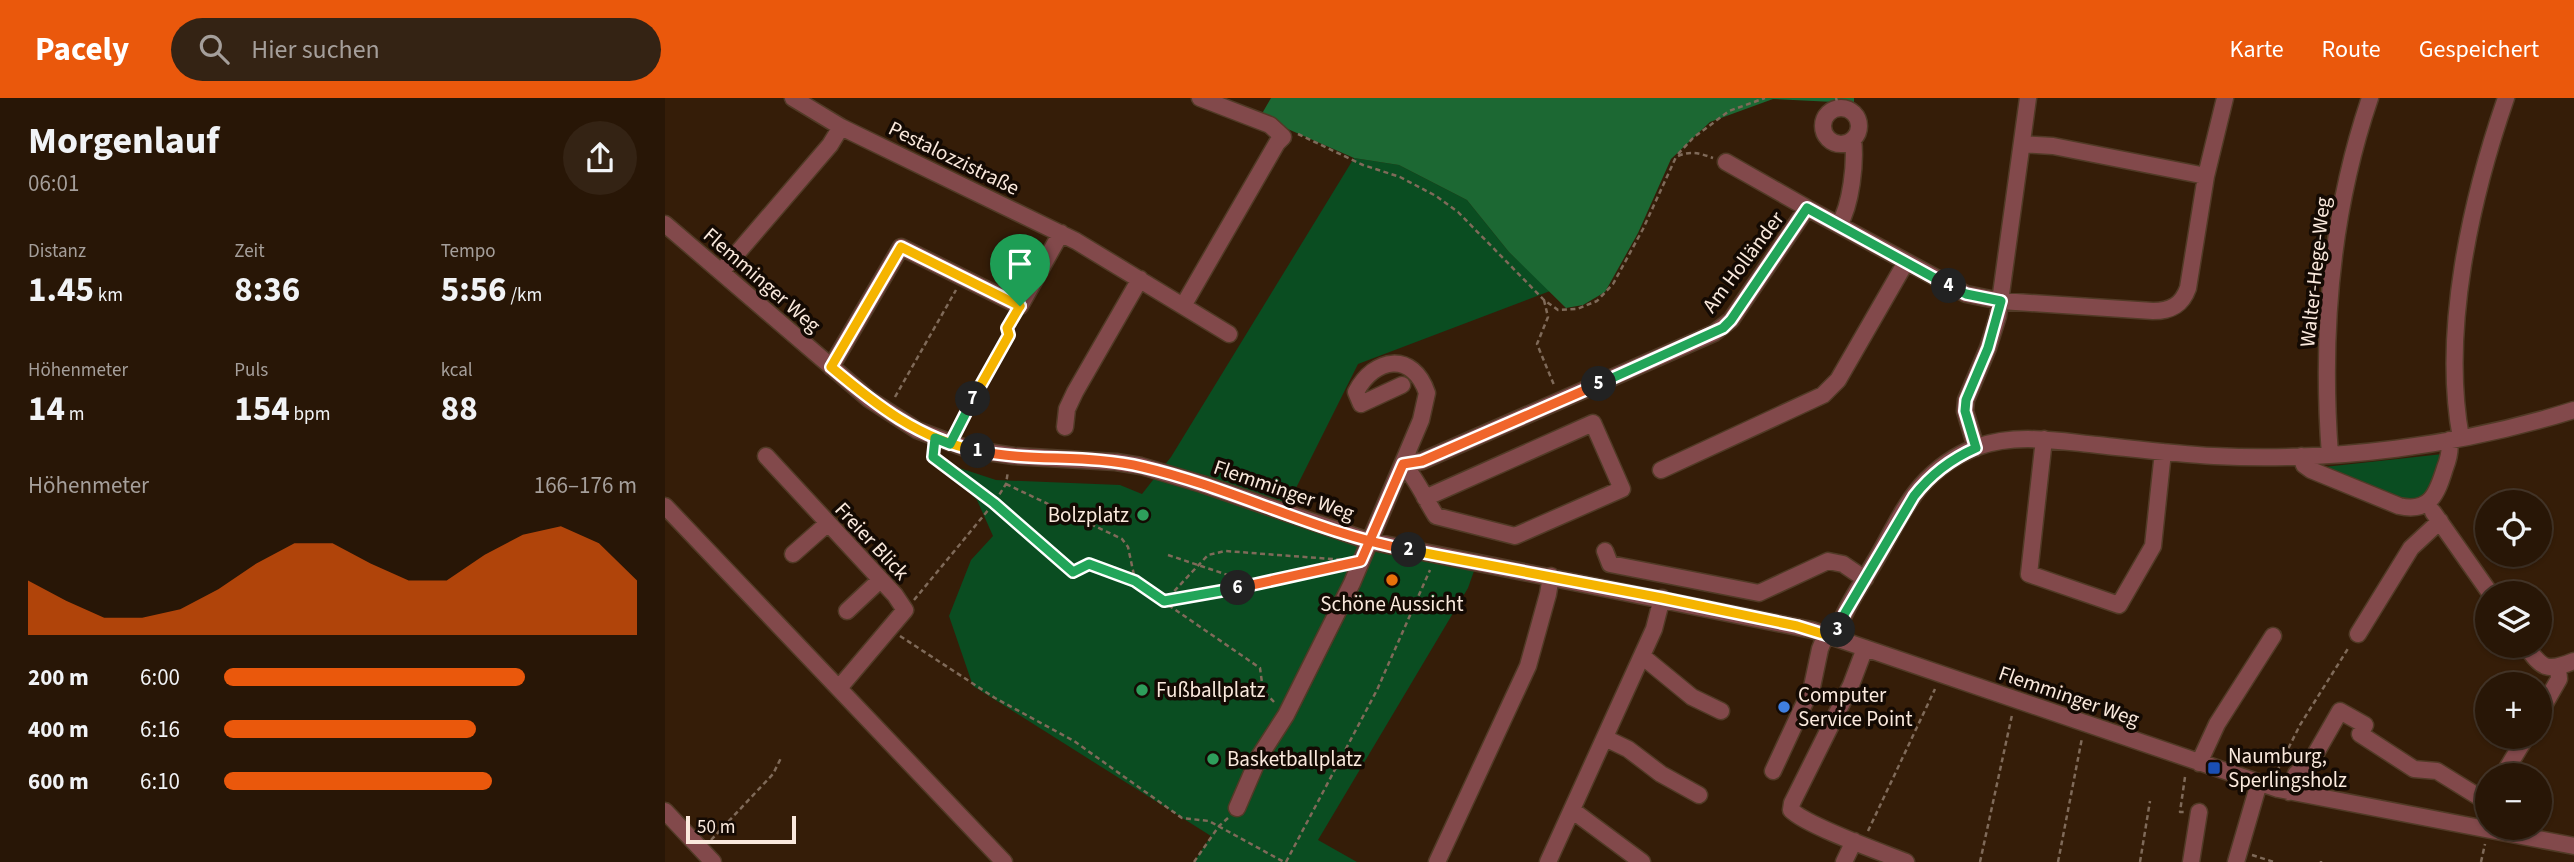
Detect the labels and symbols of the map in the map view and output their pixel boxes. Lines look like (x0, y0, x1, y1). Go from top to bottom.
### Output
street label: Pestalozzistraße (883, 113, 1025, 203)
street label: Walter-Hege-Weg (2292, 195, 2338, 349)
street label: Am Holländer (1695, 204, 1792, 319)
street label: Flemminger Weg (697, 220, 828, 340)
pin (990, 234, 1050, 306)
pin: 4 (1931, 268, 1967, 304)
pin: 5 (1581, 366, 1616, 402)
pin: 7 (955, 382, 991, 416)
pin: 1 (961, 434, 995, 468)
street label: Flemminger Weg (1210, 452, 1359, 528)
street label: Freier Blick (828, 495, 917, 587)
place label: Bolzplatz (1048, 500, 1129, 530)
marker: Bolzplatz (1135, 507, 1151, 523)
pin: 2 (1391, 532, 1427, 568)
pin: 6 (1221, 570, 1255, 606)
marker: Schöne Aussicht (1384, 572, 1400, 588)
place label: Schöne Aussicht (1320, 589, 1464, 619)
pin: 3 (1821, 612, 1855, 648)
street label: Flemminger Weg (1995, 658, 2144, 734)
place label: Fußballplatz (1156, 675, 1266, 705)
place label: Computer Service Point (1798, 680, 1913, 734)
marker: Fußballplatz (1134, 682, 1150, 698)
marker: Computer Service Point (1776, 699, 1792, 715)
place label: Naumburg, Sperlingsholz (2228, 741, 2347, 795)
place label: Basketballplatz (1227, 744, 1362, 774)
marker: Basketballplatz (1205, 751, 1221, 767)
marker: Naumburg, Sperlingsholz (2206, 760, 2222, 776)
scale bar (686, 813, 796, 845)

